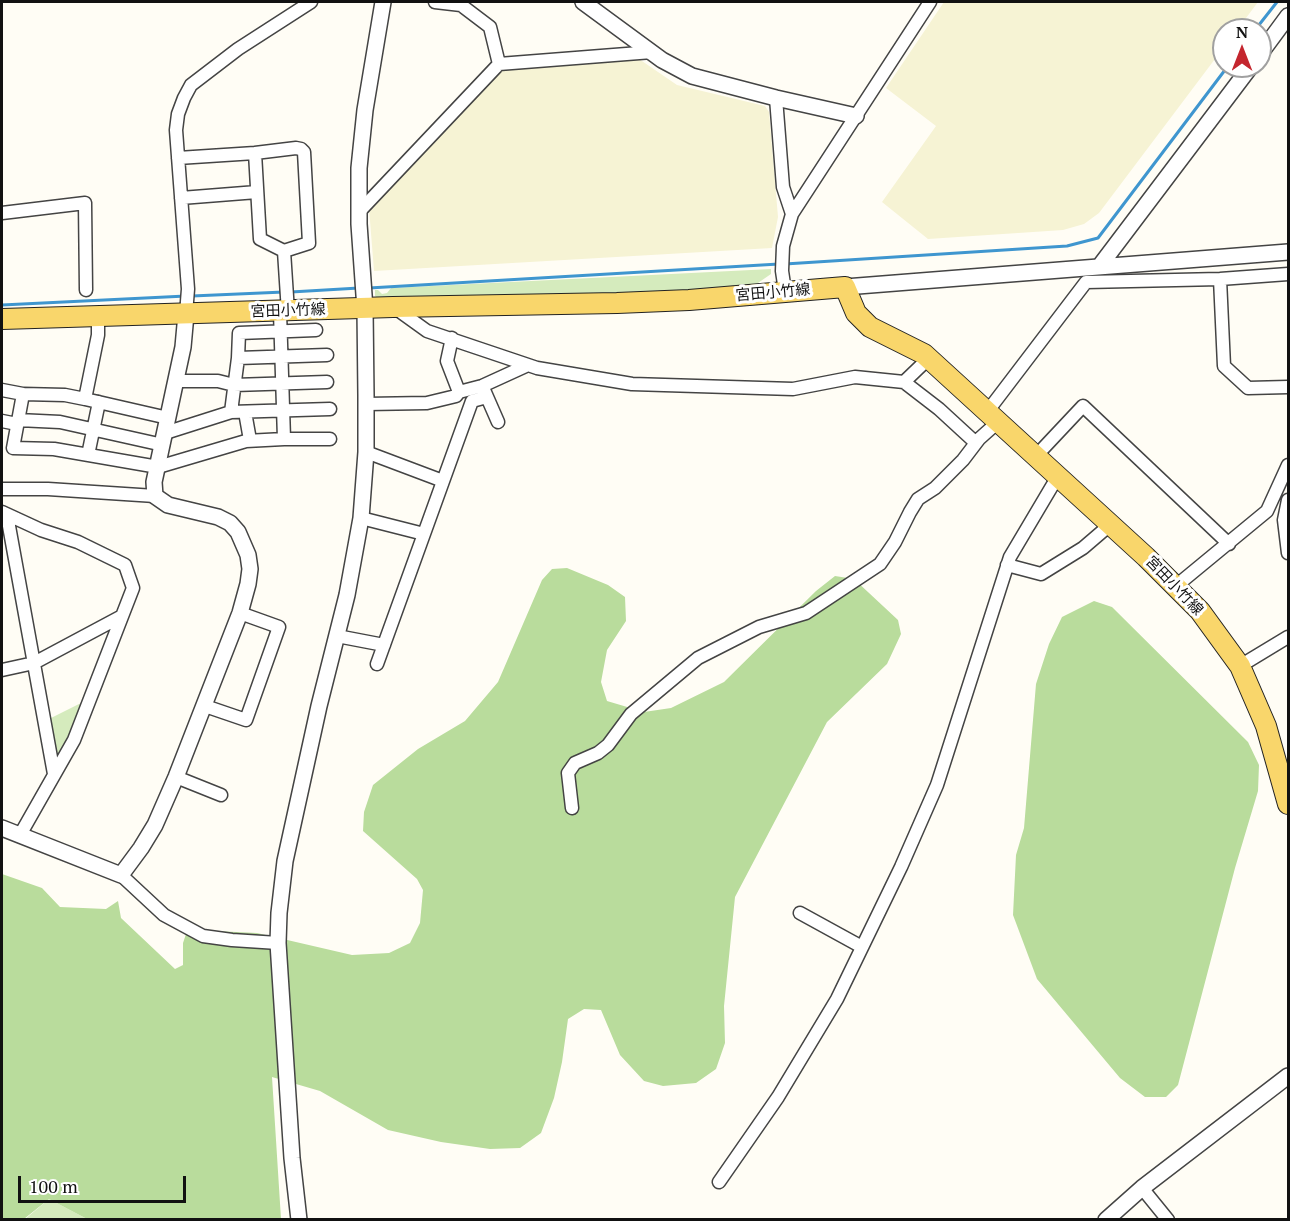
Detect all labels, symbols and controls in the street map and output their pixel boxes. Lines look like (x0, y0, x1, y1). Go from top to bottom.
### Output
north arrow (1212, 18, 1272, 78)
text: N (1236, 21, 1248, 43)
street label: 宮田小竹線 (735, 281, 811, 305)
street label: 宮田小竹線 (250, 301, 326, 321)
street label: 宮田小竹線 (1141, 553, 1207, 619)
scale bar (21, 1164, 189, 1202)
text: 100 m (29, 1174, 78, 1198)

